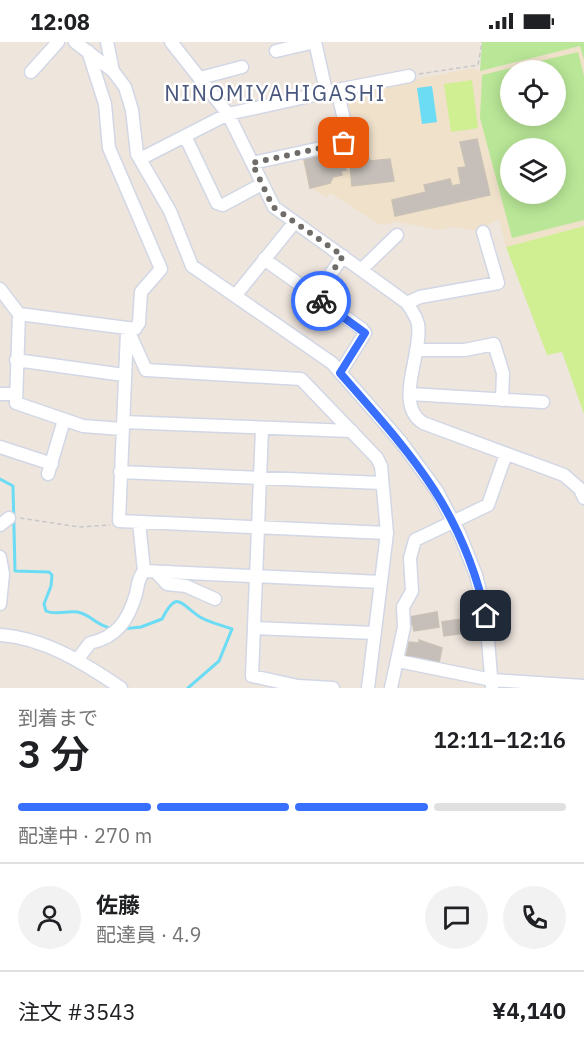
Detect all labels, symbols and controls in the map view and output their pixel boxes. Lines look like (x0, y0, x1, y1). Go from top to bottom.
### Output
text: 12:08 (30, 7, 90, 36)
map controls (500, 60, 566, 204)
button: locate (500, 60, 566, 126)
district label: NINOMIYAHIGASHI (164, 78, 386, 107)
pin (318, 117, 369, 168)
icon: bag (327, 126, 360, 159)
button: layers (500, 138, 566, 204)
courier (291, 271, 351, 331)
icon: bike (305, 285, 338, 318)
pin (460, 590, 511, 641)
icon: home (469, 599, 502, 632)
text: 到着まで (18, 704, 98, 731)
text: 12:11–12:16 (433, 725, 566, 754)
text: 3 分 (18, 728, 90, 779)
text: 配達中 · 270 m (18, 822, 152, 849)
button: person (18, 886, 81, 949)
button: chat (425, 886, 488, 949)
button: phone (503, 886, 566, 949)
text: 佐藤 (96, 890, 140, 919)
text: 配達員 · 4.9 (96, 921, 201, 948)
text: ¥4,140 (492, 996, 566, 1025)
text: 注文 #3543 (18, 997, 136, 1026)

